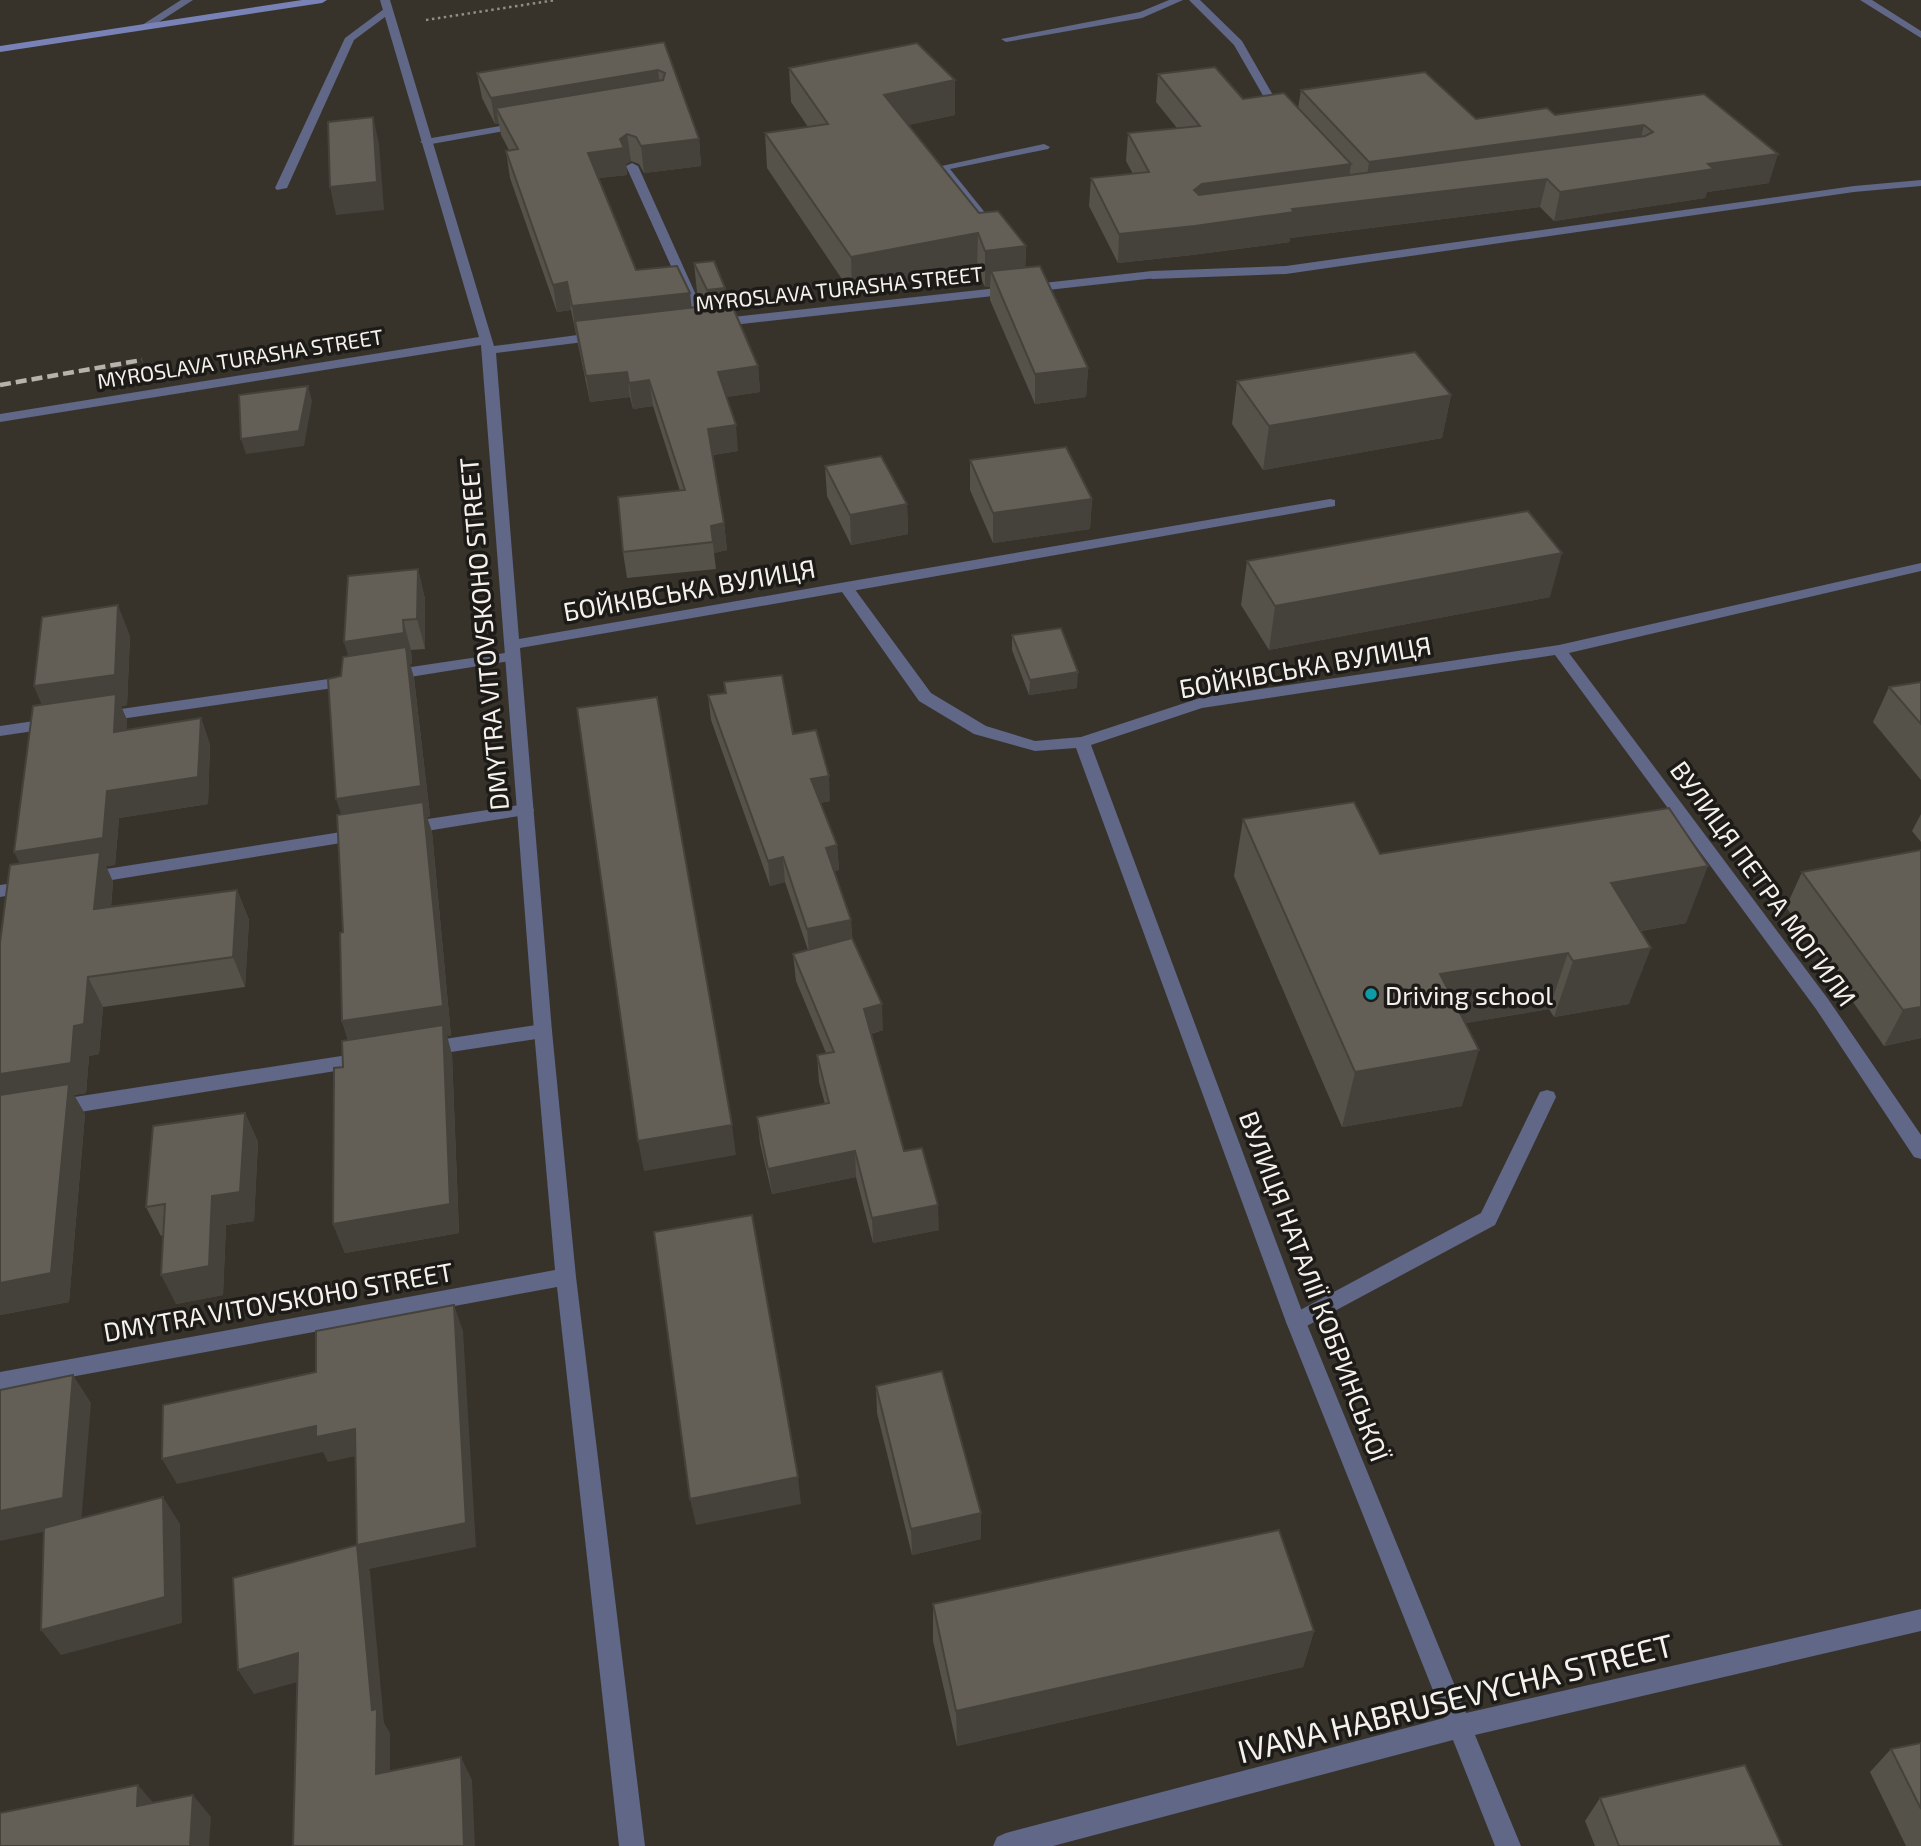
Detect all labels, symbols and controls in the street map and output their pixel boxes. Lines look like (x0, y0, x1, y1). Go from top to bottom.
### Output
street label: MYROSLAVA TURASHA STREET (694, 260, 984, 316)
street label: MYROSLAVA TURASHA STREET (95, 323, 385, 393)
street label: DMYTRA VITOVSKOHO STREET (452, 456, 514, 812)
street label: БОЙКІВСЬКА ВУЛИЦЯ (560, 552, 818, 626)
street label: БОЙКІВСЬКА ВУЛИЦЯ (1176, 629, 1434, 703)
street label: ВУЛИЦЯ ПЕТРА МОГИЛИ (1665, 755, 1863, 1011)
place label: Driving school (1385, 979, 1553, 1010)
marker: Driving school (1363, 986, 1379, 1002)
street label: ВУЛИЦЯ НАТАЛІЇ КОБРИНСЬКОЇ (1234, 1107, 1396, 1466)
street label: DMYTRA VITOVSKOHO STREET (101, 1255, 455, 1347)
street label: IVANA HABRUSEVYCHA STREET (1233, 1624, 1677, 1770)

